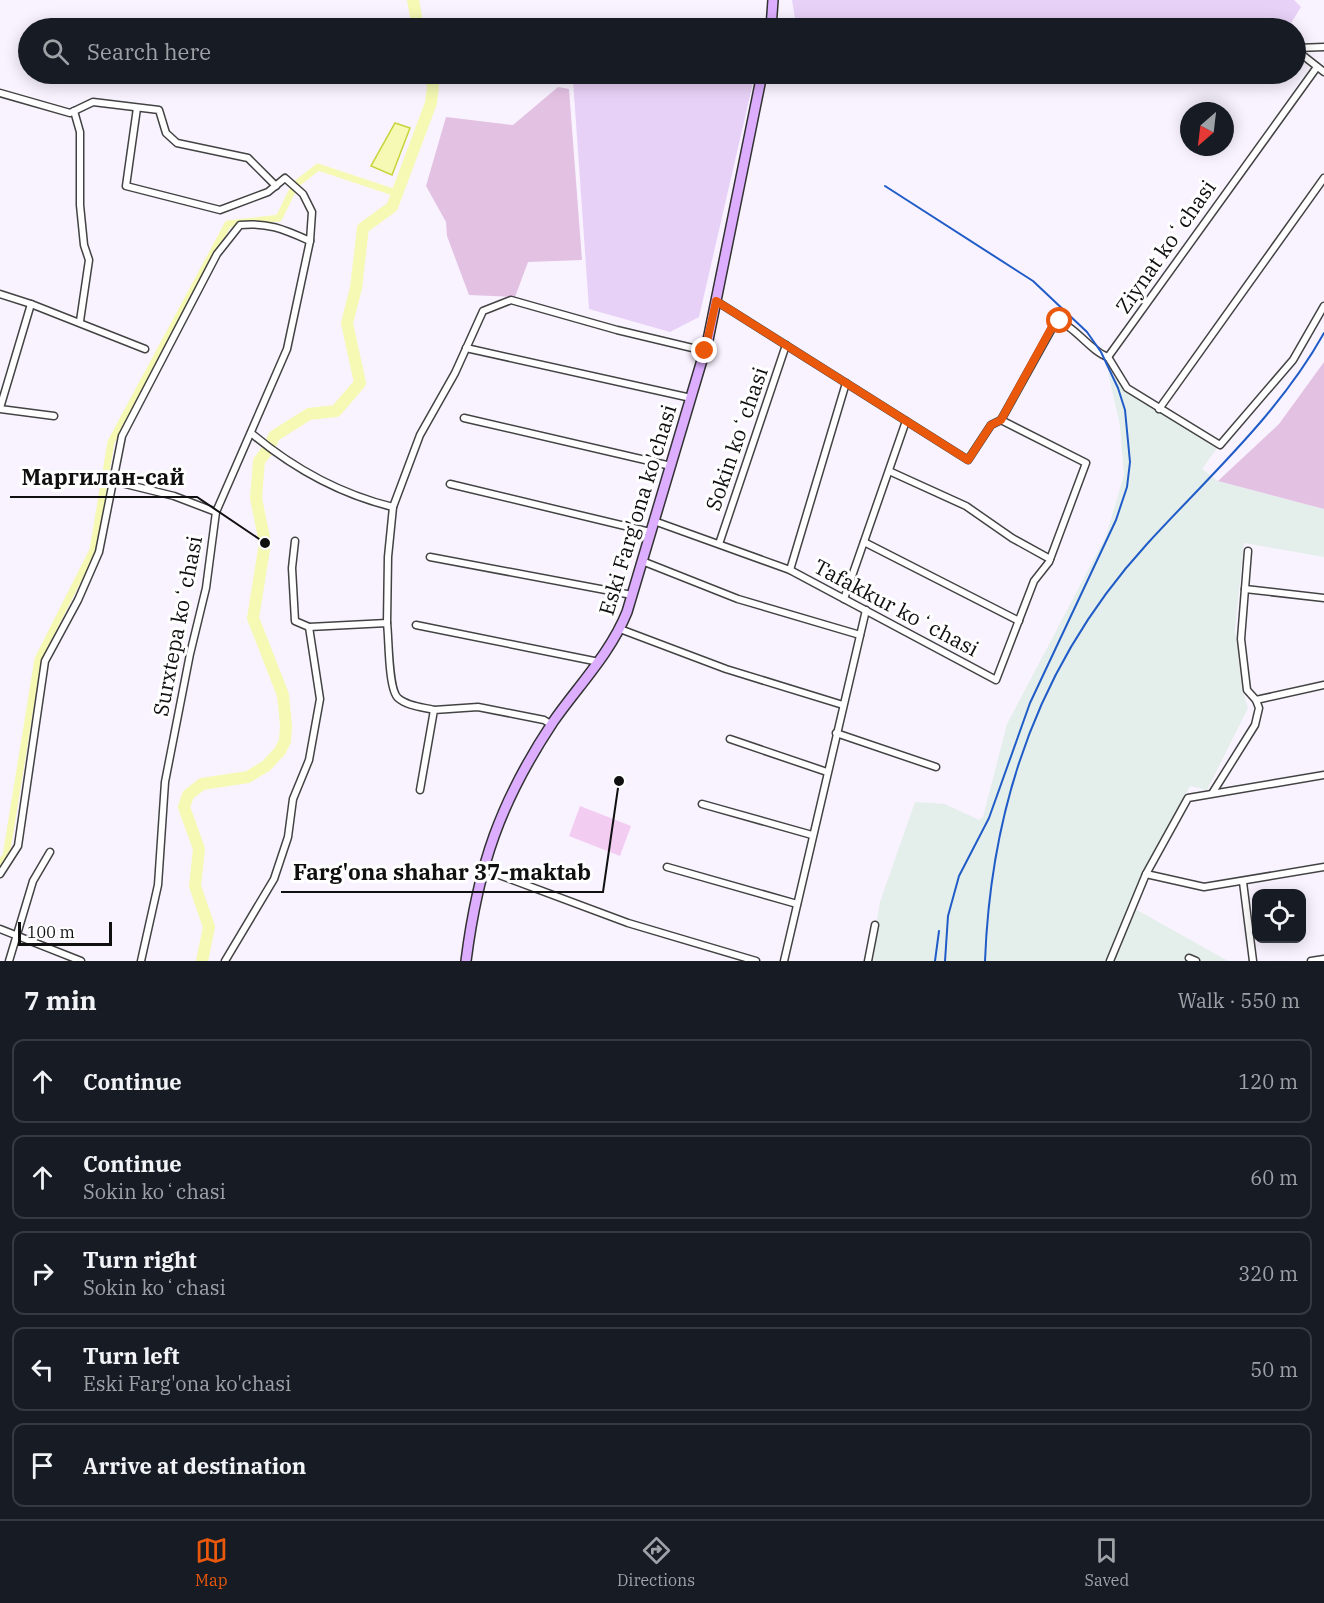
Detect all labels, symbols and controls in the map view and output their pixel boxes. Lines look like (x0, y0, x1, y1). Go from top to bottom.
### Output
search box (18, 18, 1306, 84)
icon: search (39, 35, 72, 68)
text: Search here (87, 37, 211, 66)
north arrow (1180, 102, 1234, 156)
street label: Ziynat koʻchasi (1109, 174, 1222, 319)
route start (1046, 307, 1072, 333)
route end (691, 337, 717, 363)
street label: Sokin koʻchasi (698, 363, 774, 514)
street label: Eski Farg'ona ko'chasi (592, 401, 682, 618)
callout: Маргилан-сай (10, 457, 197, 497)
text: Маргилан-сай (22, 462, 184, 491)
street label: Surxtepa koʻchasi (146, 533, 208, 718)
street label: Tafakkur koʻchasi (809, 552, 984, 662)
callout: Farg'ona shahar 37-maktab (281, 852, 603, 892)
text: Farg'ona shahar 37-maktab (293, 857, 591, 886)
map controls (1252, 889, 1306, 943)
button: locate (1252, 889, 1306, 943)
scale bar (18, 919, 112, 947)
text: 100 m (27, 922, 75, 942)
text: 7 min (24, 983, 97, 1017)
text: Walk · 550 m (1178, 987, 1300, 1014)
icon: ahead (26, 1065, 59, 1098)
text: Continue (83, 1067, 182, 1096)
text: 120 m (1238, 1068, 1298, 1095)
text: Continue (83, 1149, 182, 1178)
icon: ahead (26, 1161, 59, 1194)
text: 60 m (1250, 1164, 1298, 1191)
text: Sokin koʻchasi (83, 1178, 226, 1205)
text: Turn right (83, 1245, 197, 1274)
icon: right (26, 1257, 59, 1290)
text: 320 m (1238, 1260, 1298, 1287)
text: Sokin koʻchasi (83, 1274, 226, 1301)
text: Turn left (83, 1341, 179, 1370)
icon: left (26, 1353, 59, 1386)
text: 50 m (1250, 1356, 1298, 1383)
text: Eski Farg'ona ko'chasi (83, 1370, 291, 1397)
icon: arrive (26, 1449, 59, 1482)
text: Arrive at destination (83, 1451, 306, 1480)
tab: Map (195, 1534, 228, 1590)
tab: Directions (617, 1534, 695, 1590)
tab: Saved (1084, 1534, 1129, 1590)

